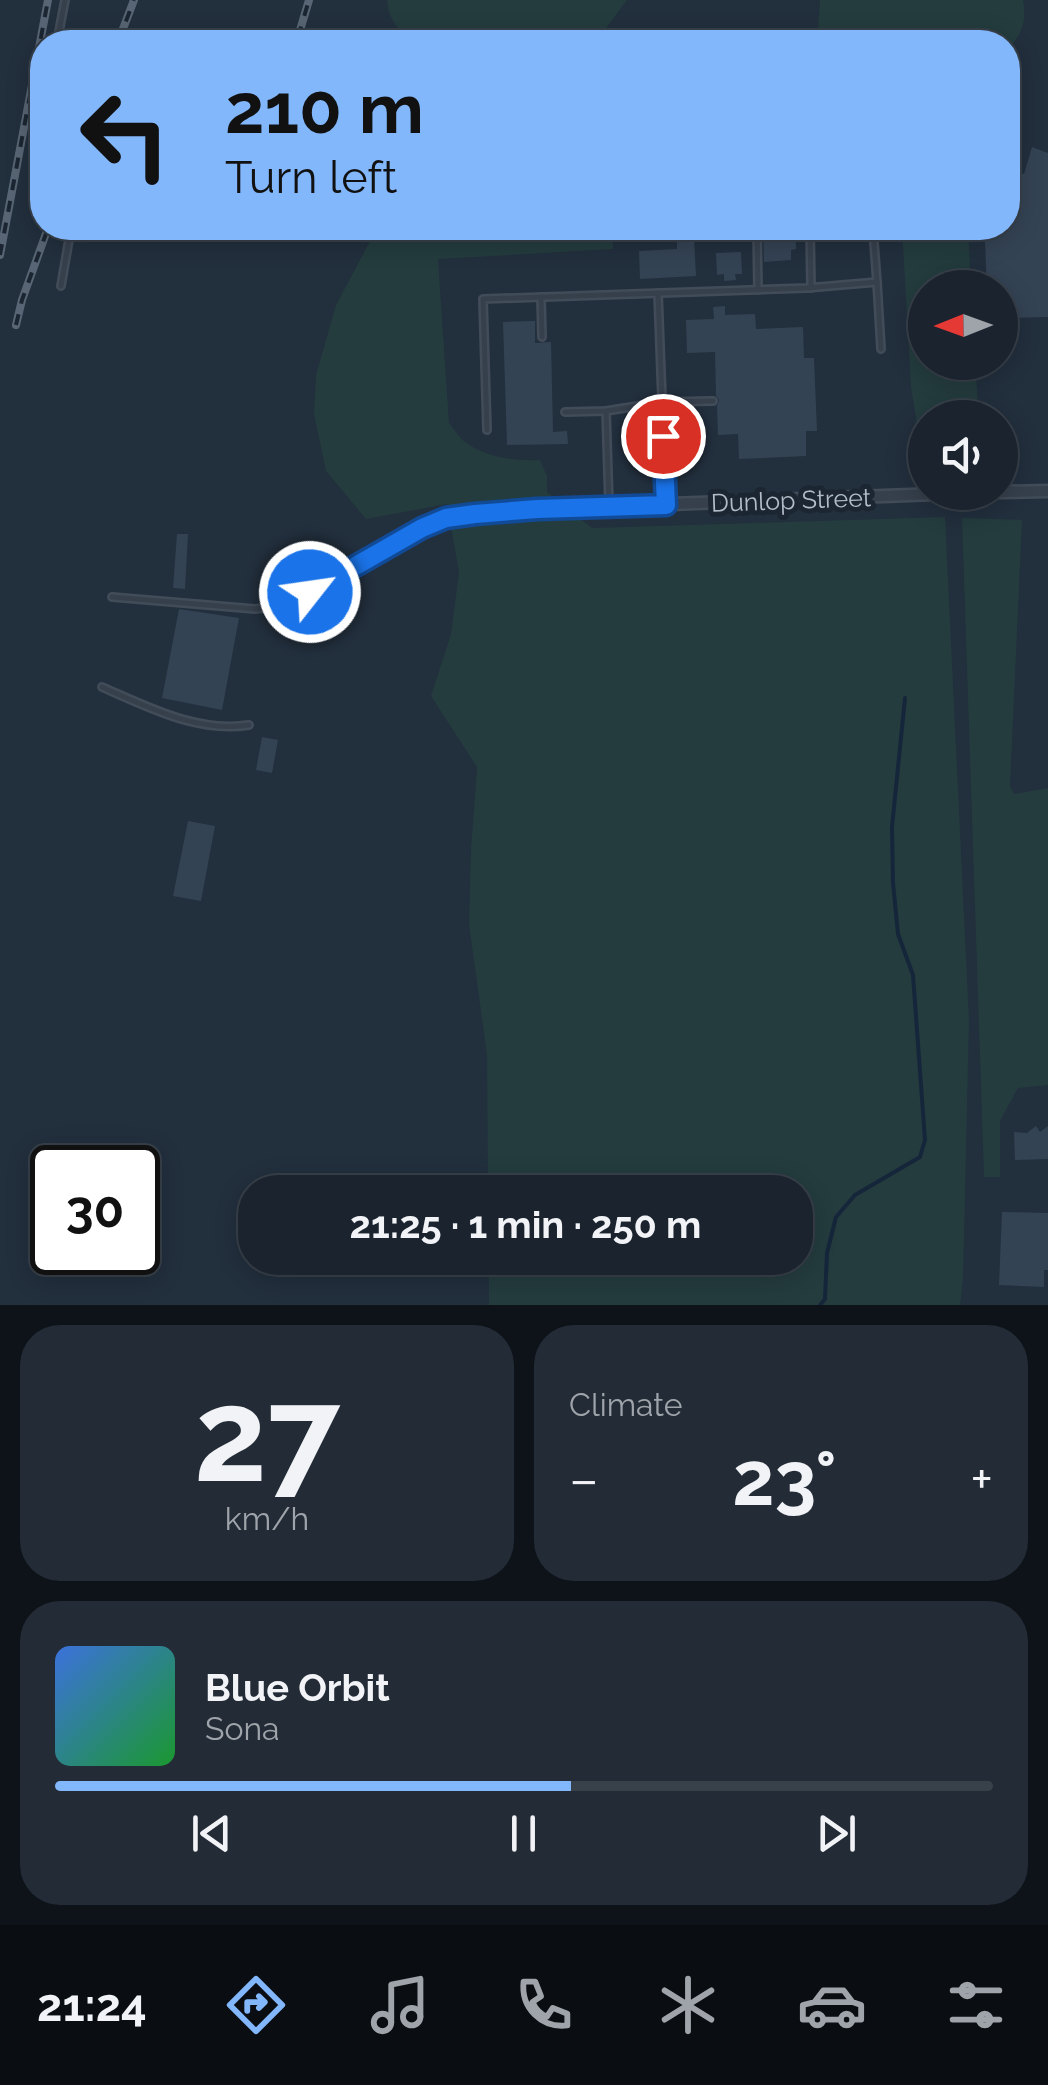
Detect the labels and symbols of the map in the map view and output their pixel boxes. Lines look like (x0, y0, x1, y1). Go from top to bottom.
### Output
north arrow (908, 270, 1018, 380)
pin (621, 394, 706, 479)
street label: Dunlop Street (710, 482, 872, 518)
position arrow (258, 540, 362, 644)
speed limit sign: 30 (30, 1145, 160, 1275)

